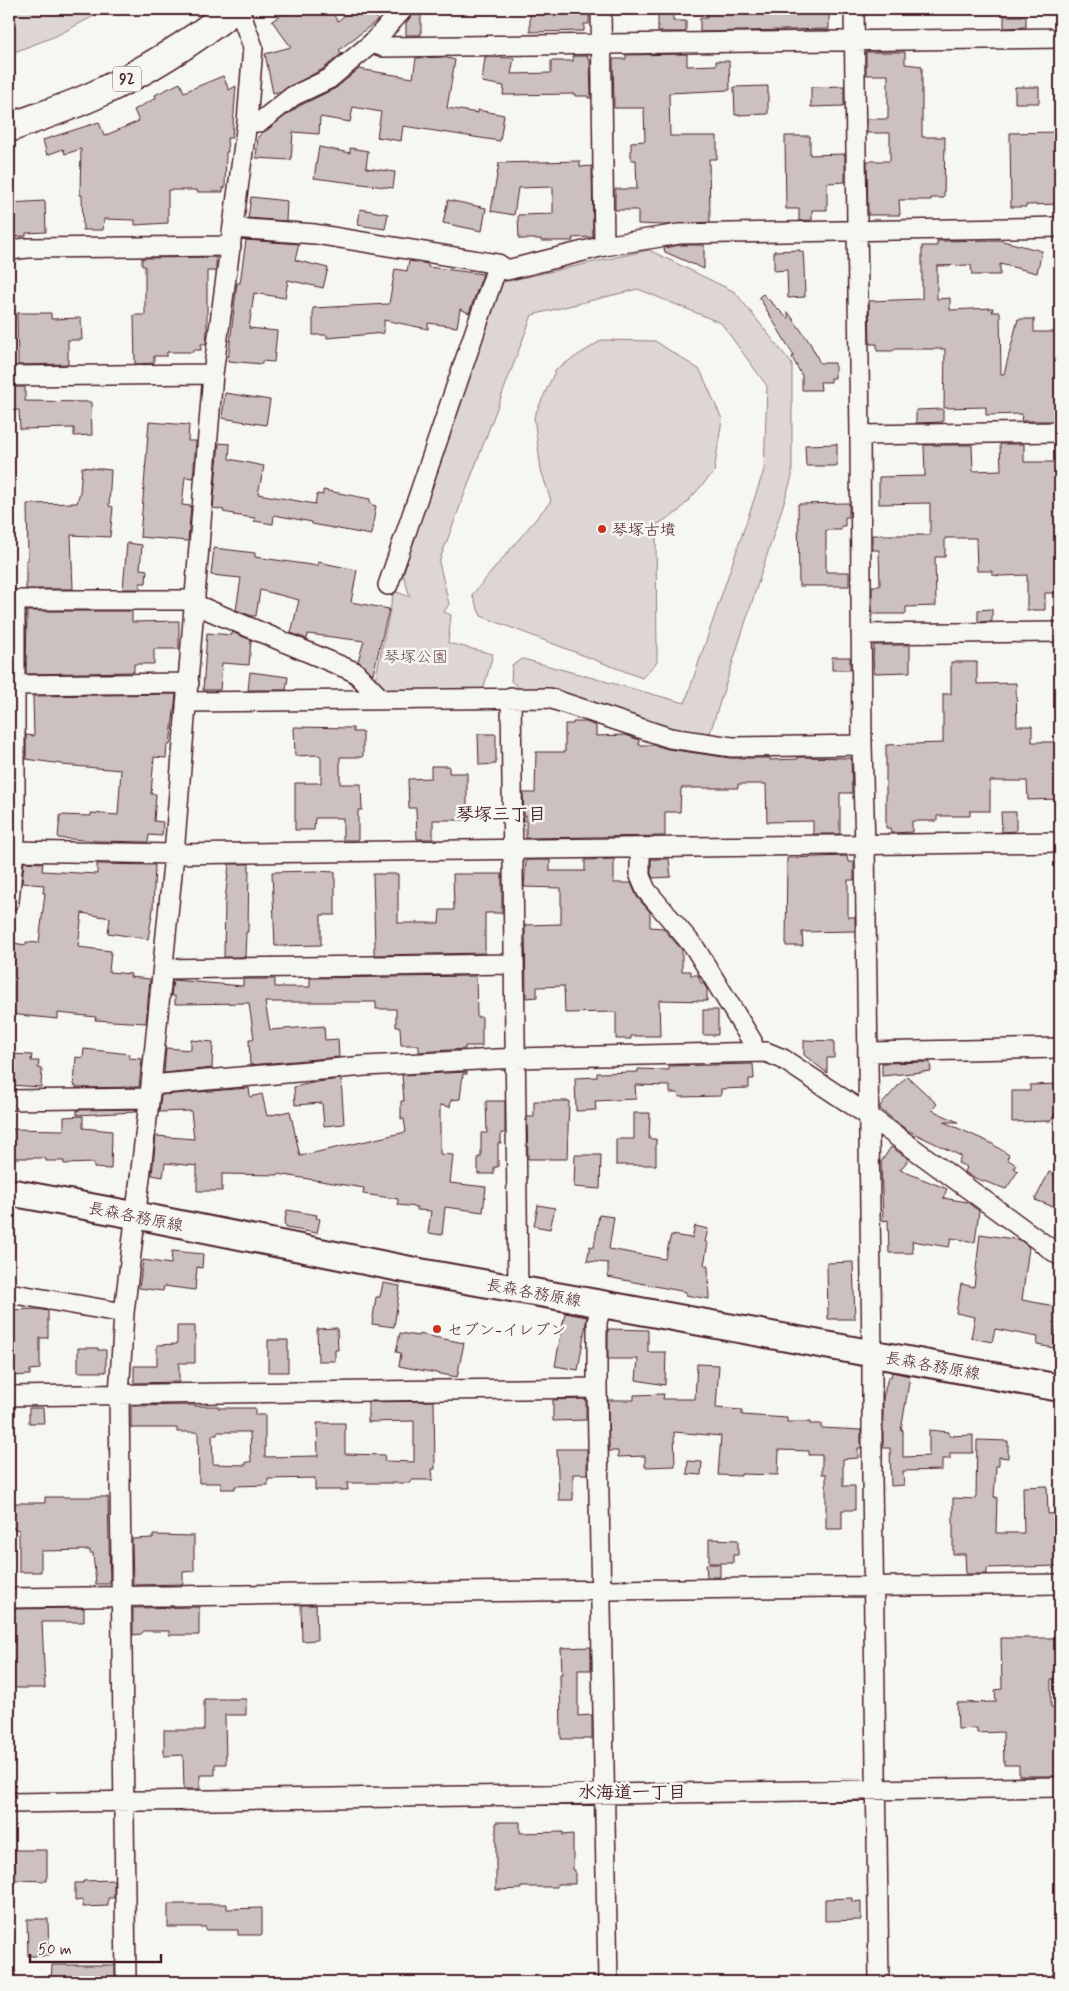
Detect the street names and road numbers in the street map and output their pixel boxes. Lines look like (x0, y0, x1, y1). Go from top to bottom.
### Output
road number: 92 (113, 66, 141, 92)
street label: 長森各務原線 (87, 1198, 185, 1237)
street label: 長森各務原線 (485, 1275, 583, 1312)
street label: 長森各務原線 (884, 1348, 982, 1385)

